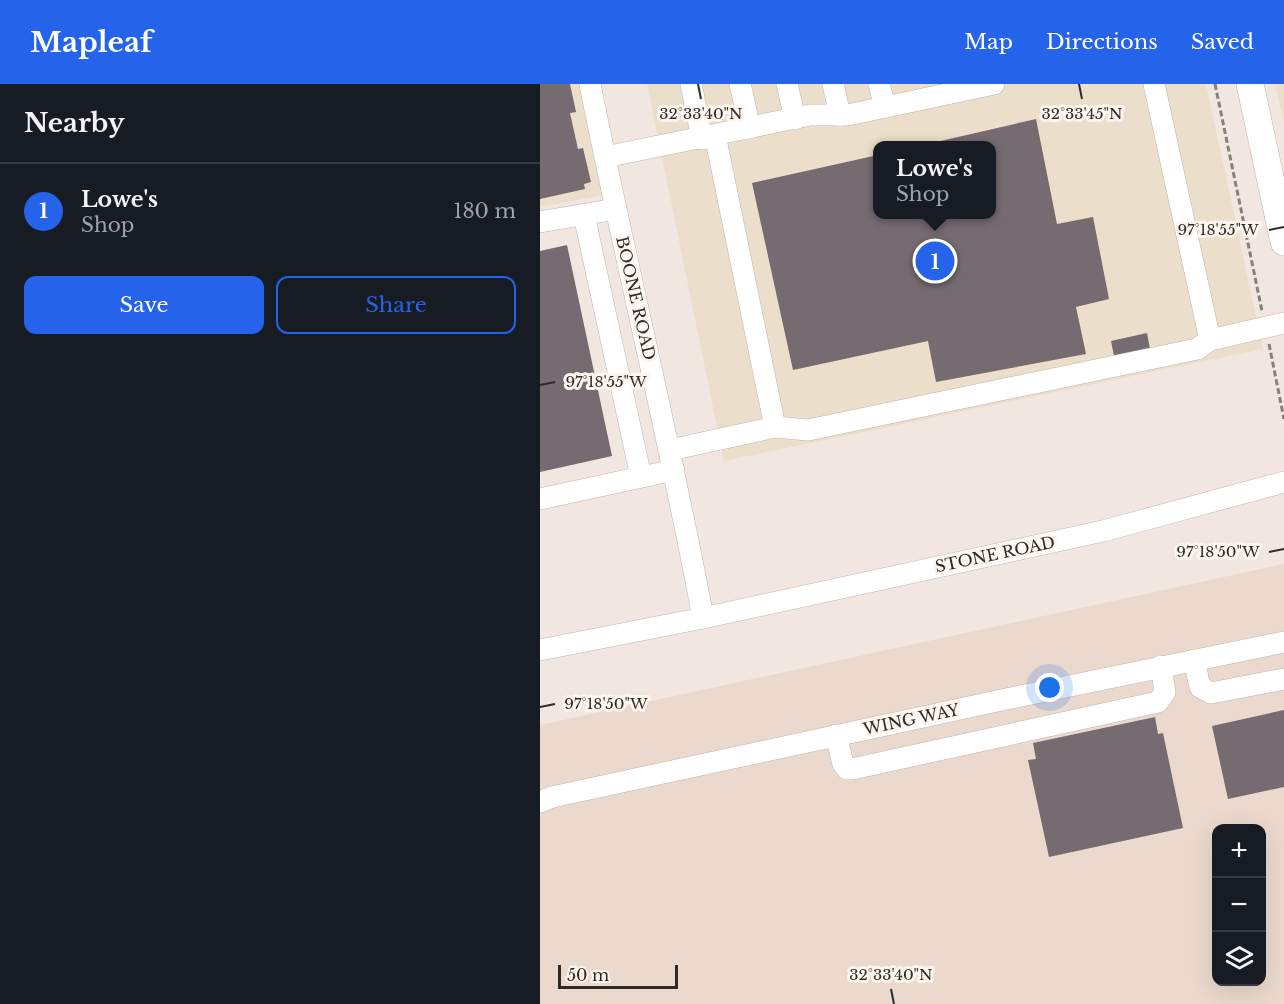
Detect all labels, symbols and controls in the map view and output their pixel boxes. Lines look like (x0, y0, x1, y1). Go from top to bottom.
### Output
text: Mapleaf (30, 25, 152, 60)
text: Map (964, 29, 1013, 55)
text: Directions (1046, 29, 1158, 55)
text: Saved (1191, 29, 1254, 55)
text: 32°33'40"N (659, 104, 743, 123)
text: 32°33'45"N (1041, 104, 1123, 123)
text: Nearby (24, 107, 125, 139)
popup (873, 141, 996, 219)
text: Lowe's (896, 155, 973, 182)
text: Shop (896, 182, 949, 206)
text: Lowe's (81, 186, 158, 213)
text: 1 (39, 199, 48, 223)
text: 180 m (453, 199, 516, 223)
text: Shop (81, 213, 134, 237)
text: 97°18'55"W (1177, 220, 1259, 239)
street label: BOONE ROAD (612, 234, 660, 362)
pin: 1 (916, 238, 954, 284)
button: Save (24, 276, 264, 334)
button: Share (276, 276, 516, 334)
text: 97°18'55"W (565, 372, 647, 391)
street label: STONE ROAD (933, 532, 1057, 576)
text: 97°18'50"W (1176, 542, 1260, 561)
your location (1035, 673, 1064, 702)
text: 97°18'50"W (564, 694, 648, 713)
street label: WING WAY (860, 699, 961, 739)
map controls (1212, 824, 1266, 986)
button: + (1212, 824, 1266, 878)
button: − (1212, 878, 1266, 932)
button: layers (1212, 932, 1266, 986)
scale bar (558, 962, 678, 990)
text: 50 m (567, 965, 609, 985)
text: 32°33'40"N (849, 965, 933, 984)

